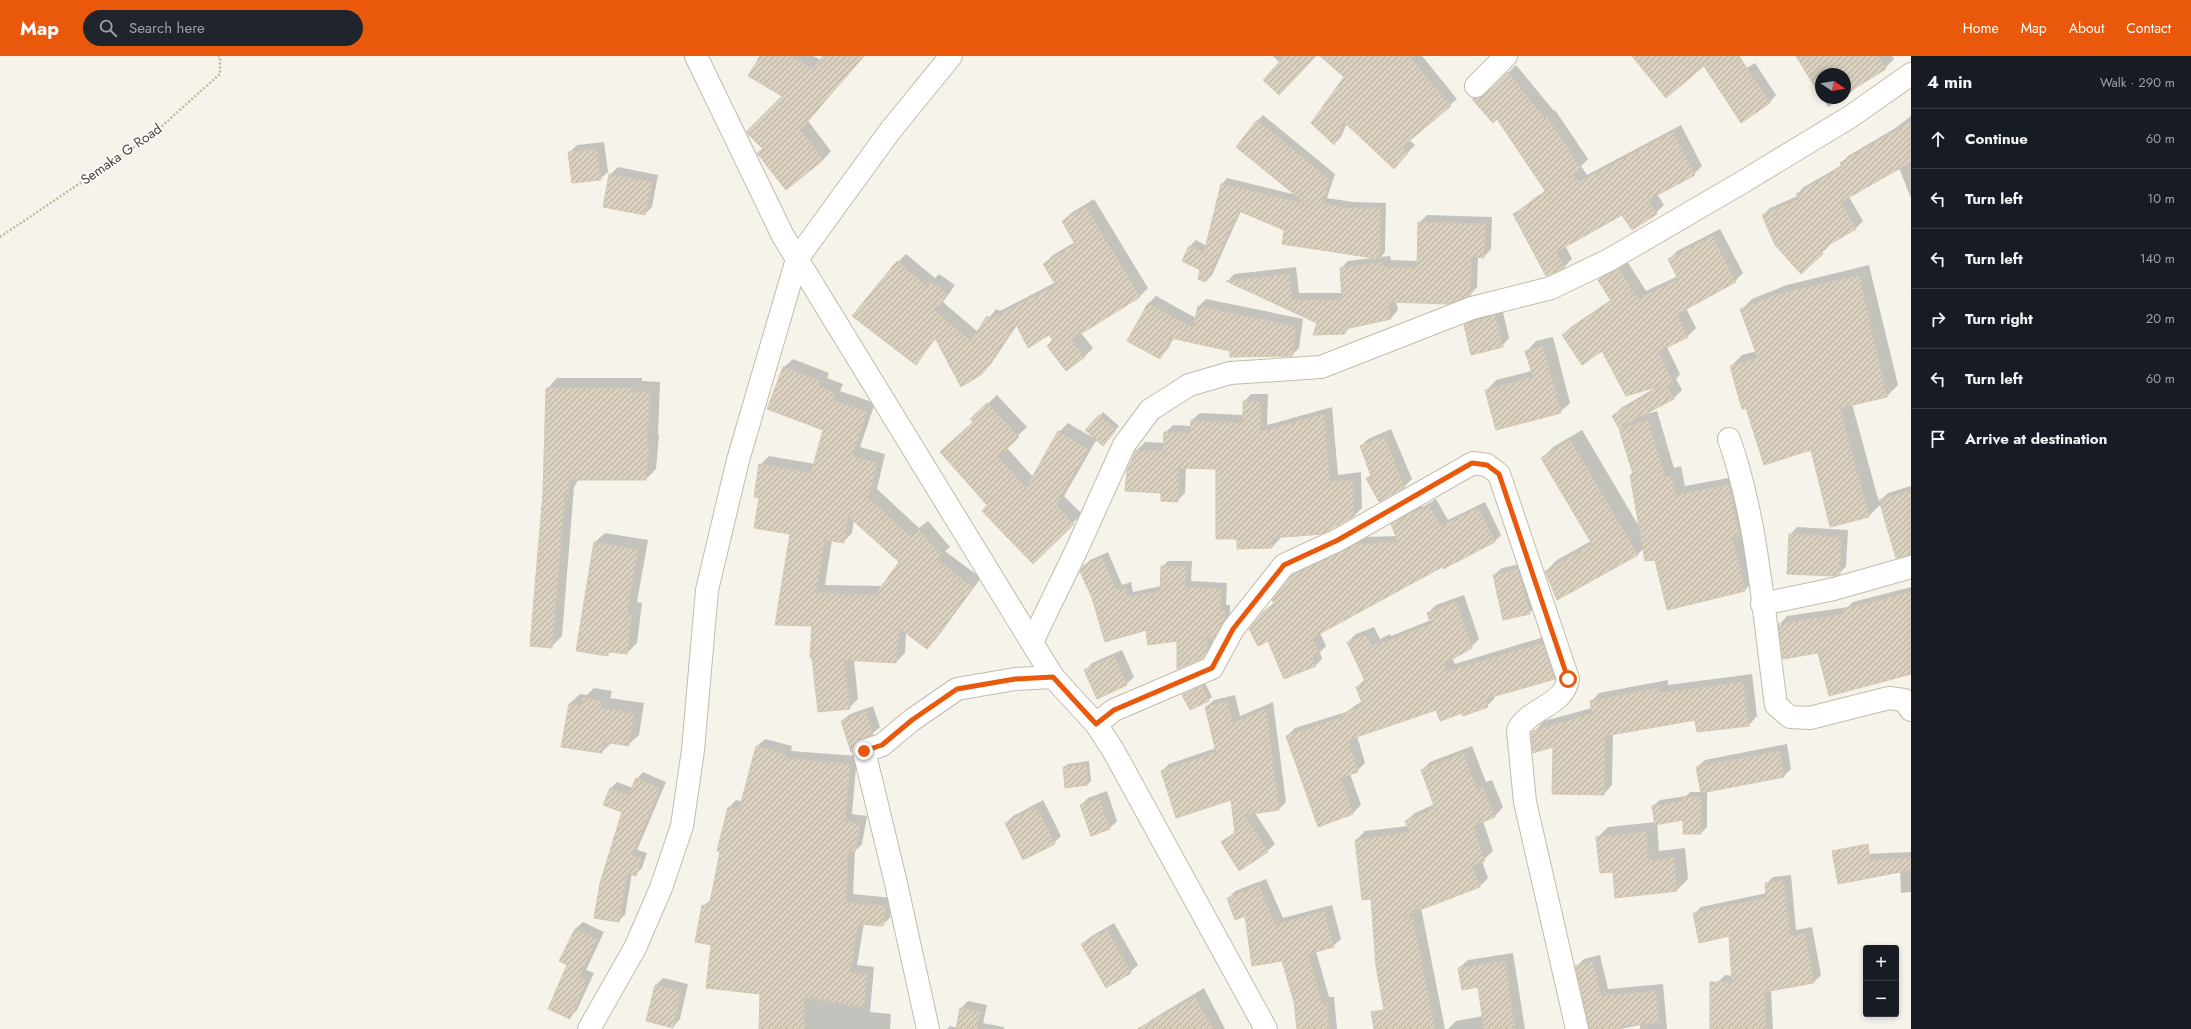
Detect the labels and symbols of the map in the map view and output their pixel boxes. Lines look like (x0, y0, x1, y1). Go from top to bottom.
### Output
north arrow (1815, 68, 1851, 104)
street label: Semaka G Road (76, 119, 166, 189)
route start (1559, 670, 1577, 688)
route end (855, 742, 873, 760)

